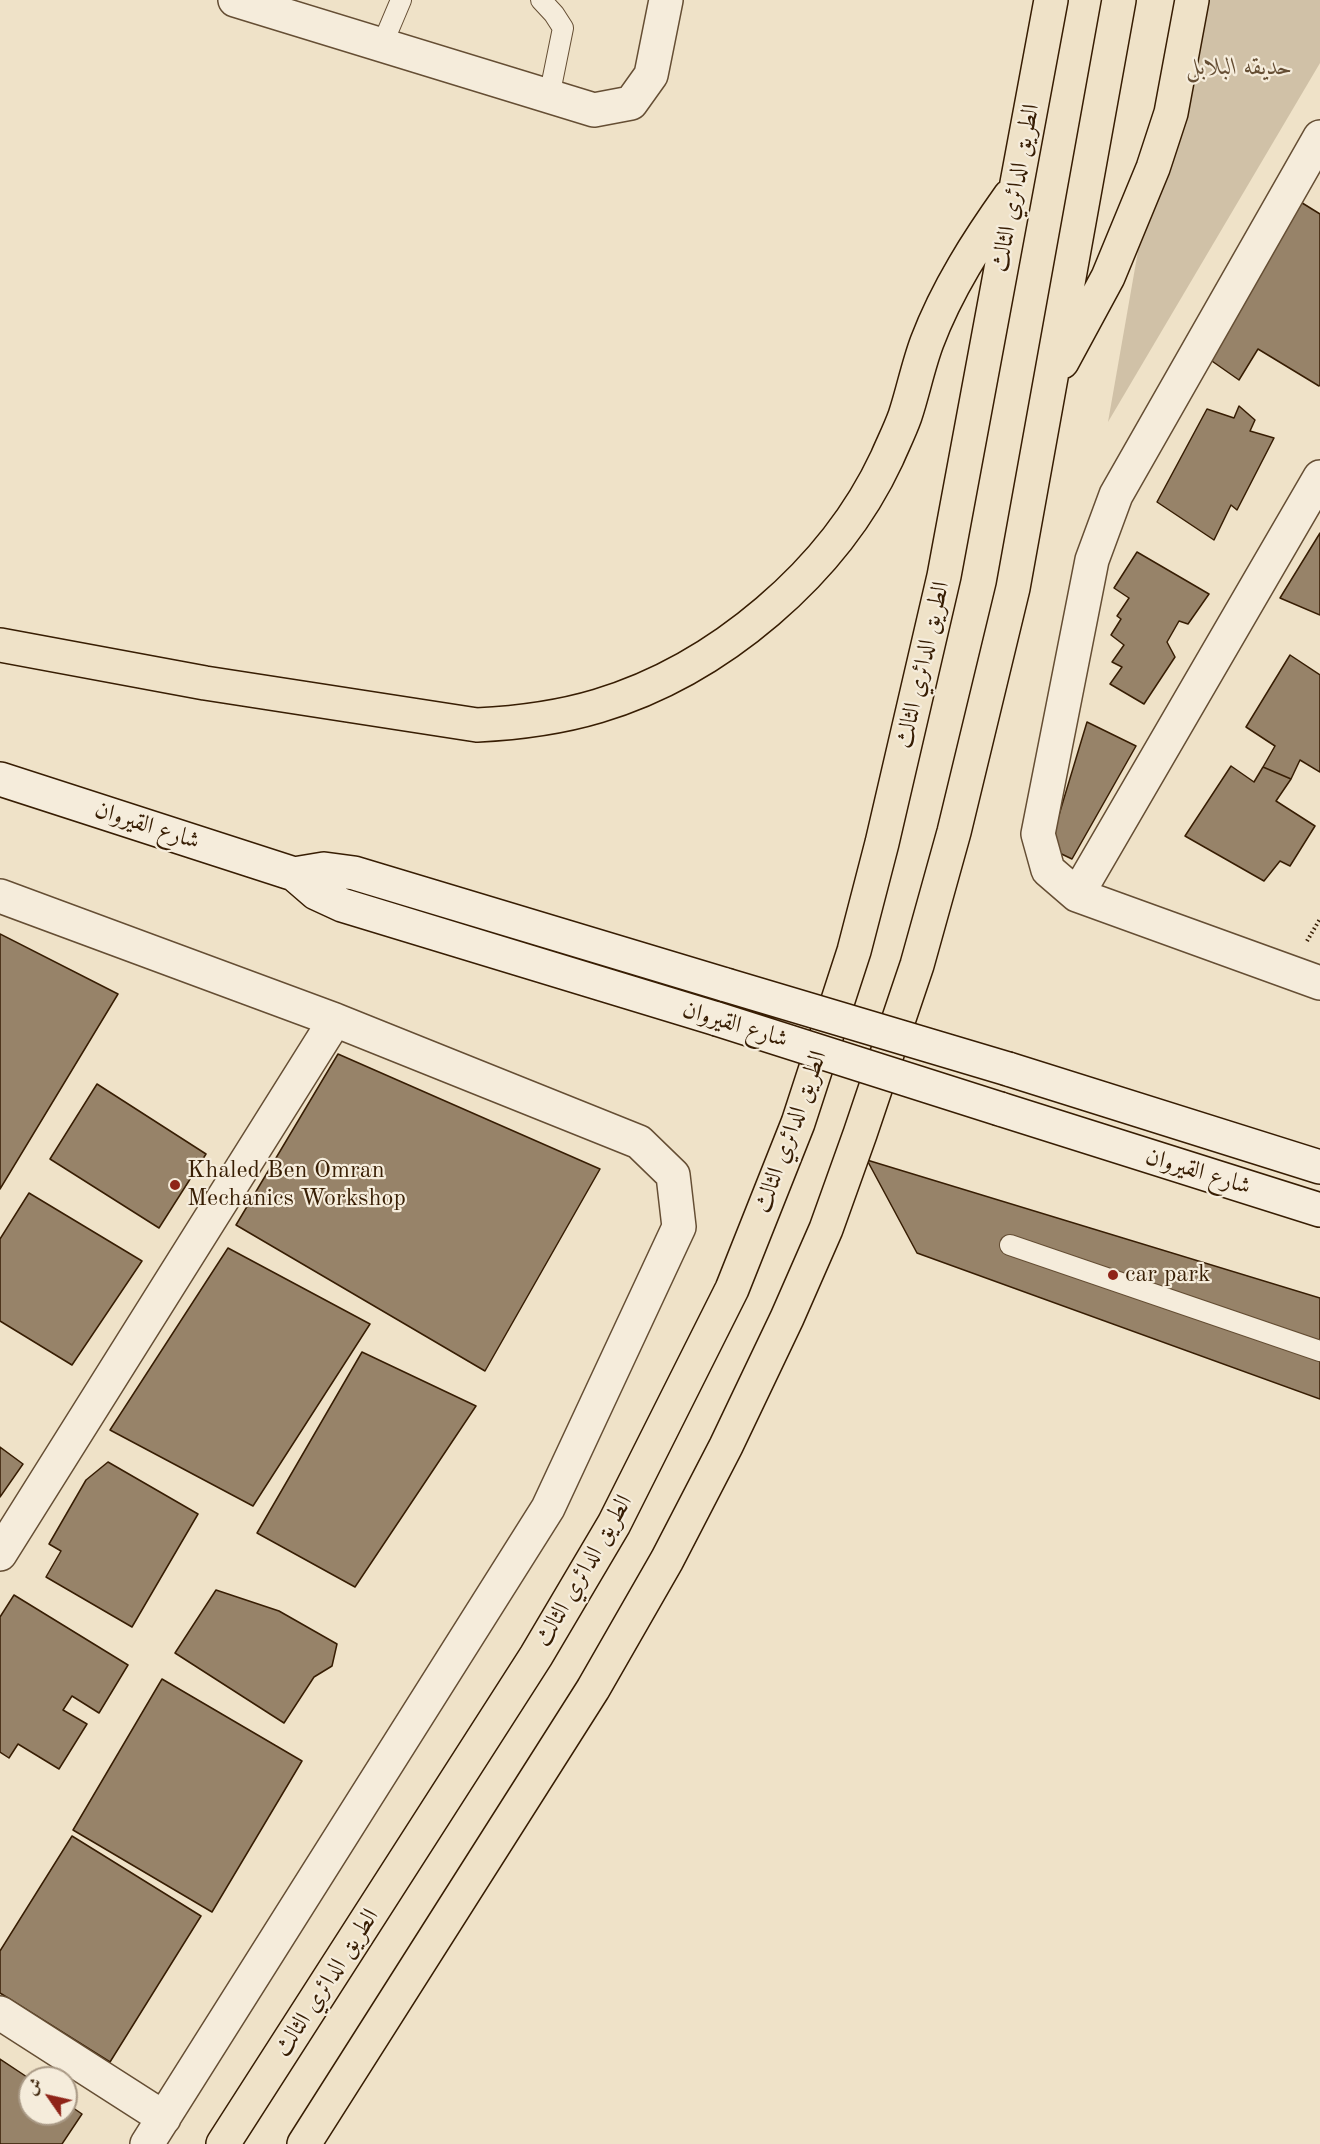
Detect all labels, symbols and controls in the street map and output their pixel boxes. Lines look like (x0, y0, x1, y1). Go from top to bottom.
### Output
park label: حديقه البلابل (1185, 54, 1293, 82)
street label: الطريق الدائري الثالث (986, 102, 1046, 274)
street label: الطريق الدائري الثالث (890, 579, 956, 751)
street label: شارع القيروان (91, 796, 203, 856)
street label: شارع القيروان (679, 995, 791, 1055)
street label: الطريق الدائري الثالث (748, 1047, 834, 1217)
street label: شارع القيروان (1142, 1142, 1254, 1202)
place label: Khaled Ben Omran Mechanics Workshop (187, 1157, 406, 1213)
marker: Khaled Ben Omran Mechanics Workshop (168, 1178, 182, 1192)
place label: car park (1125, 1261, 1210, 1289)
marker: car park (1106, 1268, 1120, 1282)
street label: الطريق الدائري الثالث (529, 1490, 639, 1652)
street label: الطريق الدائري الثالث (268, 1904, 386, 2062)
north arrow (18, 2066, 78, 2126)
text: ش (24, 2076, 46, 2098)

